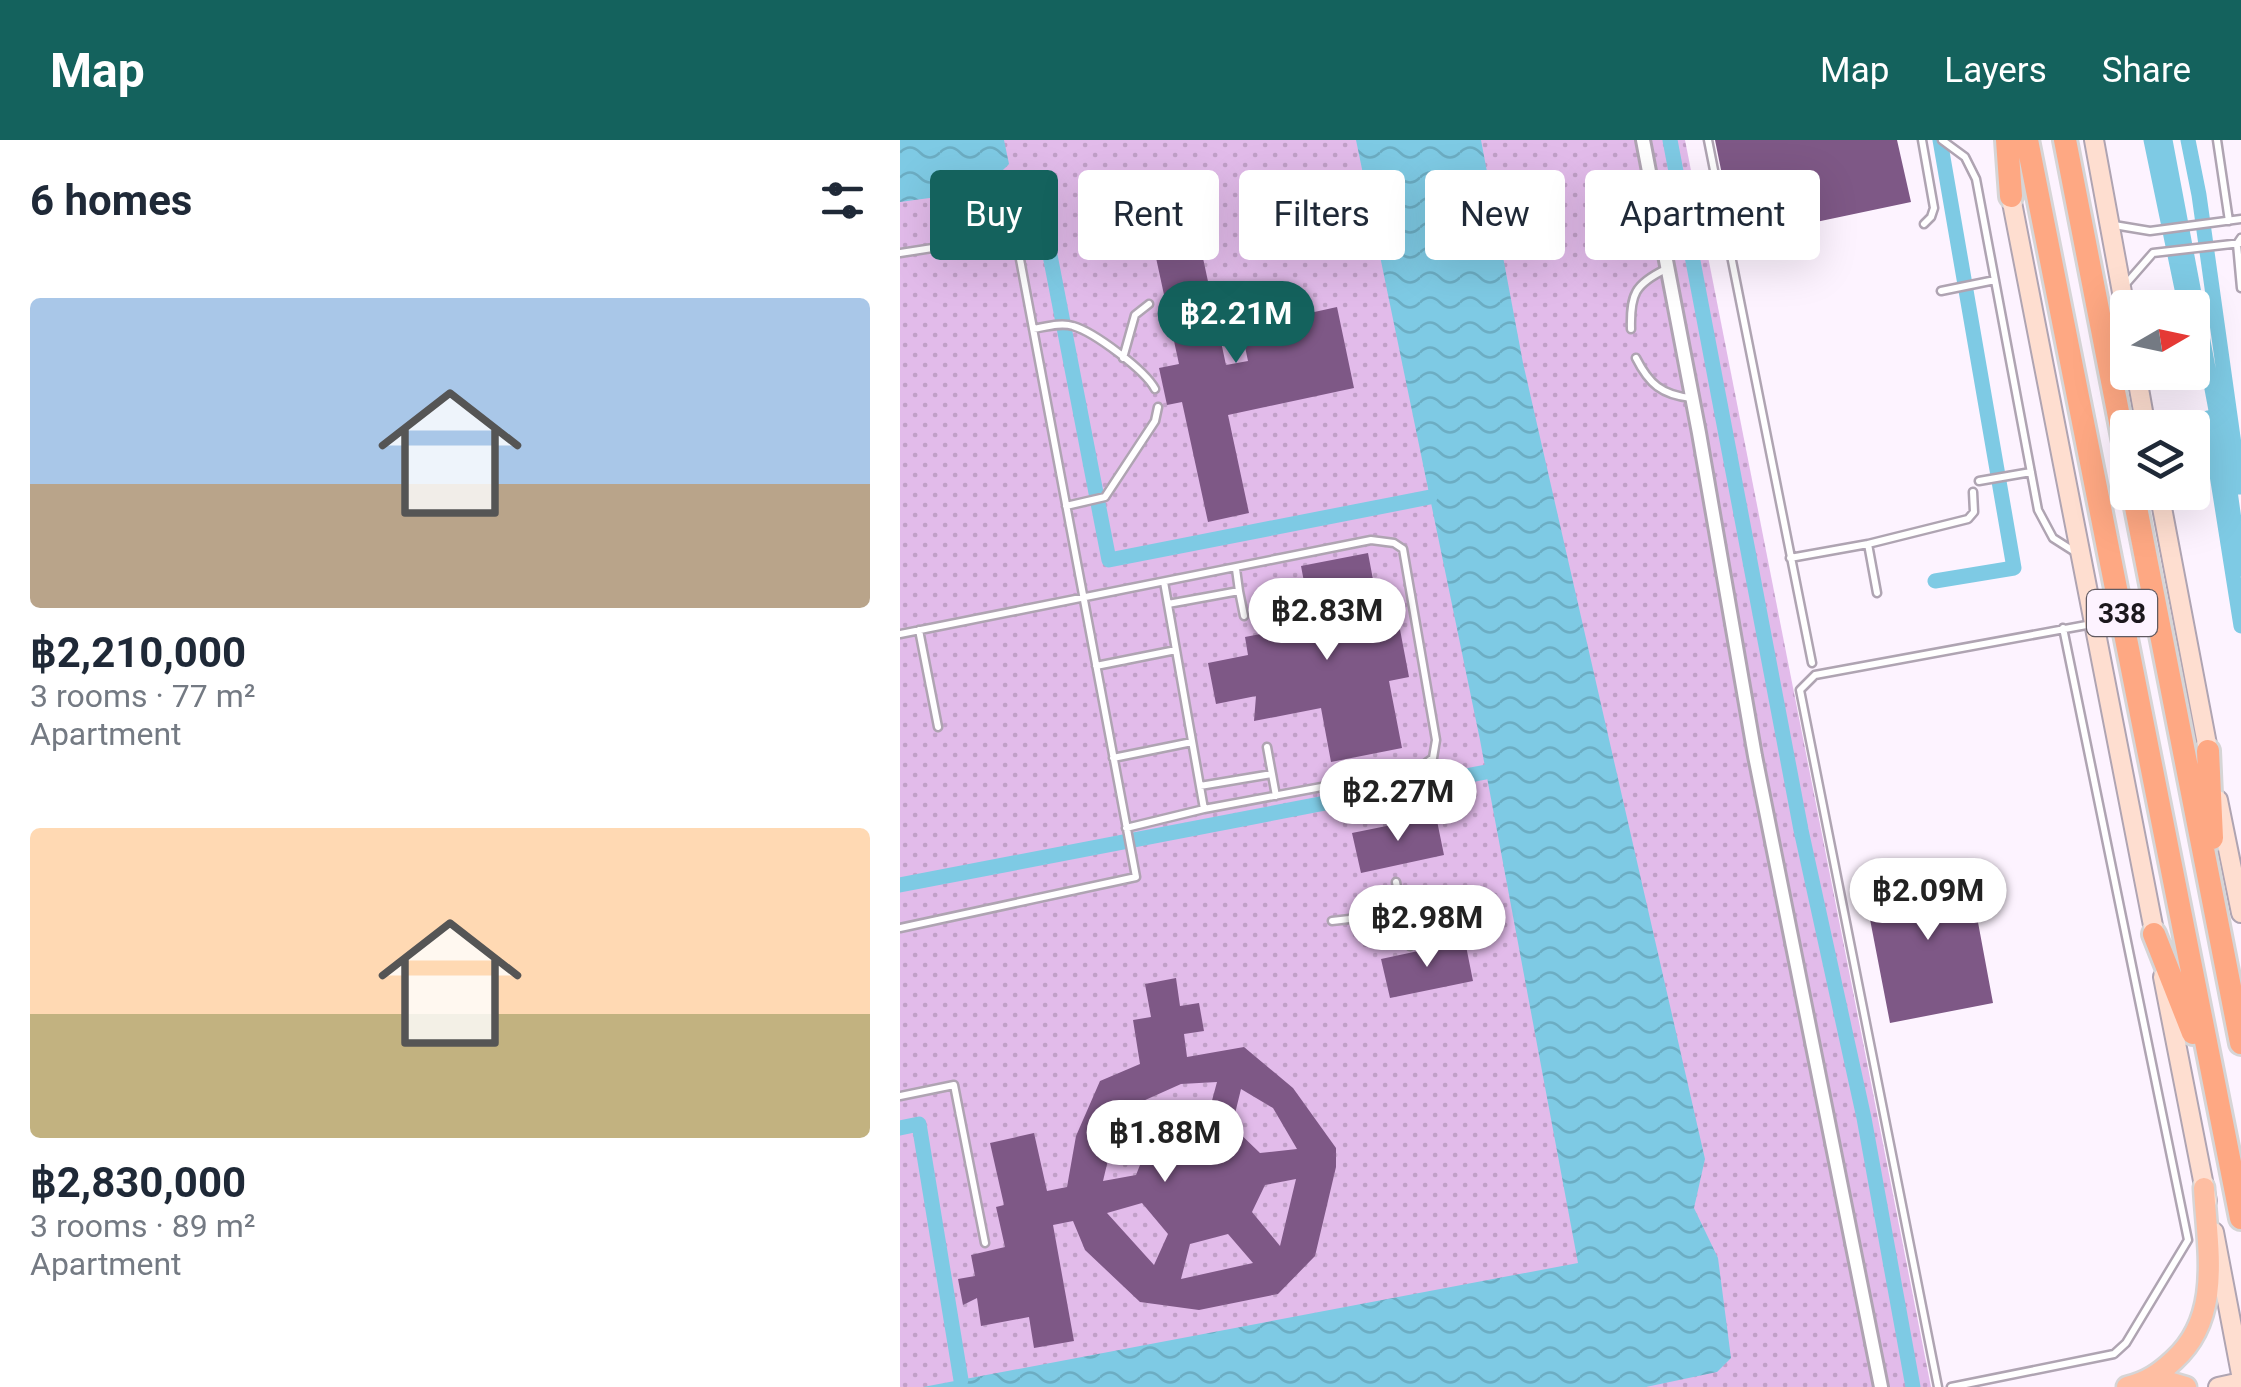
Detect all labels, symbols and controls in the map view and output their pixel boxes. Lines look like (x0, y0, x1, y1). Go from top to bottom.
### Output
text: Map (50, 42, 145, 99)
text: Map (1820, 50, 1889, 91)
text: Layers (1944, 50, 2047, 91)
text: Share (2102, 50, 2191, 91)
chip: Buy (930, 170, 1058, 260)
chip: Rent (1078, 170, 1219, 260)
chip: Filters (1239, 170, 1405, 260)
chip: New (1425, 170, 1565, 260)
chip: Apartment (1585, 170, 1820, 260)
icon: filters (815, 173, 870, 228)
text: 6 homes (30, 176, 192, 225)
pin: ฿2.21M (1155, 281, 1317, 366)
north arrow (2110, 290, 2210, 390)
map controls (2110, 290, 2210, 510)
text: ฿2.21M (1180, 294, 1292, 332)
icon: home (360, 363, 540, 543)
button: layers (2110, 410, 2210, 510)
pin: ฿2.83M (1246, 578, 1408, 663)
road number: 338 (2087, 590, 2157, 636)
text: ฿2.83M (1271, 591, 1383, 629)
text: ฿2,210,000 (30, 628, 246, 677)
text: 3 rooms · 77 m² (30, 677, 255, 715)
text: Apartment (30, 715, 182, 753)
pin: ฿2.27M (1317, 759, 1479, 844)
text: ฿2.27M (1342, 772, 1454, 810)
pin: ฿2.09M (1847, 858, 2009, 943)
text: ฿2.09M (1872, 871, 1984, 909)
pin: ฿2.98M (1346, 885, 1508, 970)
icon: home (360, 893, 540, 1073)
text: ฿2.98M (1371, 898, 1483, 936)
pin: ฿1.88M (1084, 1100, 1246, 1185)
text: ฿1.88M (1109, 1113, 1221, 1151)
text: ฿2,830,000 (30, 1158, 246, 1207)
text: 3 rooms · 89 m² (30, 1207, 255, 1245)
text: Apartment (30, 1245, 182, 1283)

